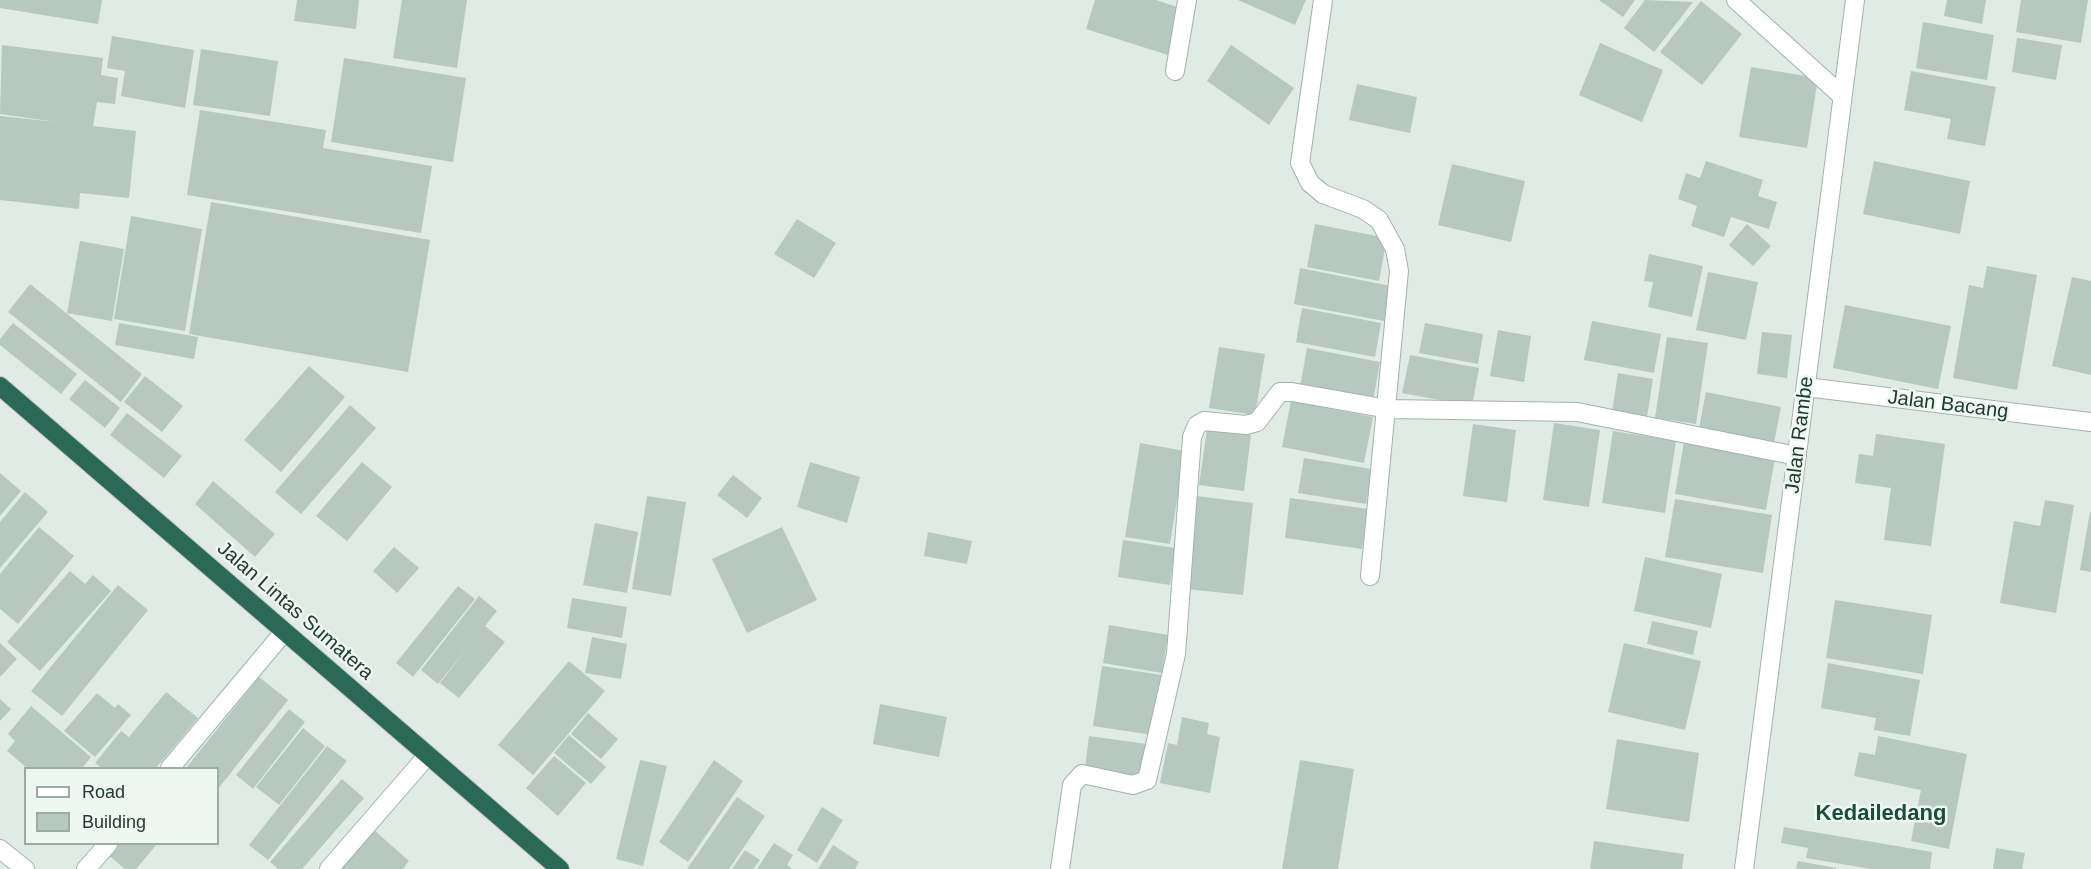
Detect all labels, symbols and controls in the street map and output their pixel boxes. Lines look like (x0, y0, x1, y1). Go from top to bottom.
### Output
street label: Jalan Rambe (1781, 375, 1819, 495)
street label: Jalan Bacang (1886, 386, 2010, 424)
street label: Jalan Lintas Sumatera (212, 537, 378, 685)
legend (24, 767, 219, 845)
text: Road (82, 782, 125, 802)
district label: Kedailedang (1816, 801, 1946, 827)
text: Building (82, 812, 146, 832)

